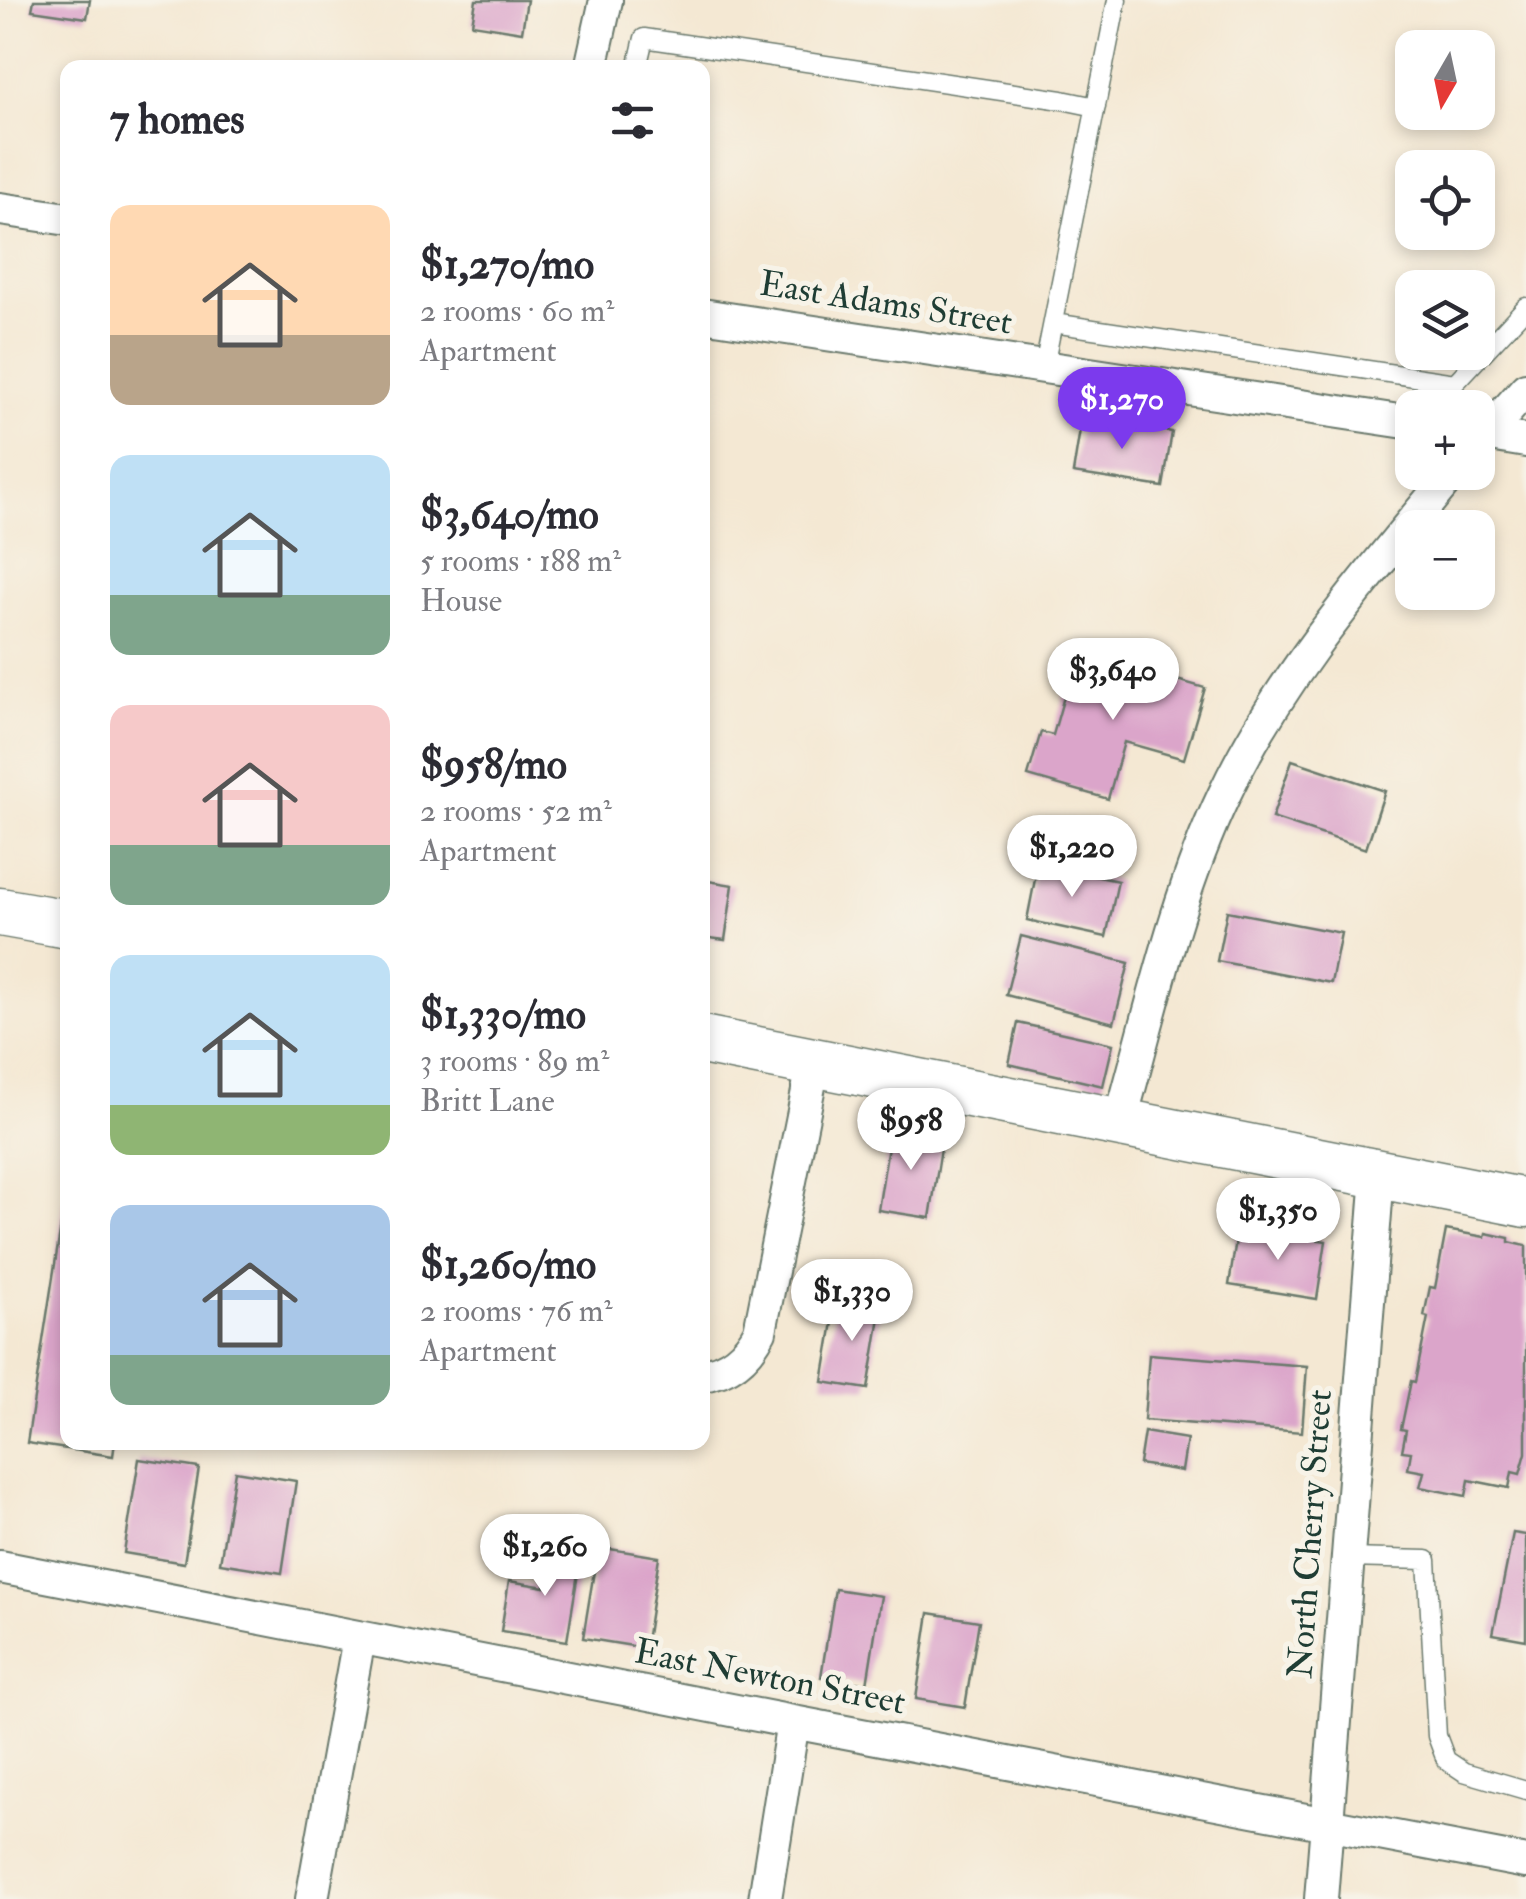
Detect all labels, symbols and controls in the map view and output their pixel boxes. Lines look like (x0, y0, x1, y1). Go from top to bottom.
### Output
north arrow (1395, 30, 1495, 130)
map controls (1395, 30, 1495, 610)
icon: filters (605, 93, 660, 148)
text: 7 homes (110, 94, 245, 146)
button: locate (1395, 150, 1495, 250)
text: $1,270/mo (420, 239, 594, 291)
icon: home (190, 245, 310, 365)
street label: East Adams Street (757, 261, 1015, 345)
button: layers (1395, 270, 1495, 370)
text: 2 rooms · 60 m² (420, 291, 614, 331)
text: Apartment (420, 331, 557, 371)
pin: $1,270 (1041, 367, 1203, 452)
text: $1,270 (1080, 379, 1164, 419)
button: + (1395, 390, 1495, 490)
text: $3,640/mo (420, 489, 599, 541)
icon: home (190, 495, 310, 615)
button: − (1395, 510, 1495, 610)
text: 5 rooms · 188 m² (420, 541, 621, 581)
text: House (420, 581, 502, 621)
pin: $3,640 (1032, 638, 1194, 723)
text: $3,640 (1069, 650, 1157, 690)
text: $958/mo (420, 739, 567, 791)
icon: home (190, 745, 310, 865)
text: 2 rooms · 52 m² (420, 791, 612, 831)
pin: $1,220 (991, 815, 1153, 900)
text: $1,220 (1029, 827, 1115, 867)
text: Apartment (420, 831, 557, 871)
text: $1,330/mo (420, 989, 586, 1041)
icon: home (190, 995, 310, 1115)
text: 3 rooms · 89 m² (420, 1041, 609, 1081)
text: Britt Lane (420, 1081, 555, 1121)
pin: $958 (852, 1088, 970, 1173)
text: $958 (879, 1100, 943, 1140)
pin: $1,350 (1197, 1178, 1359, 1263)
text: $1,350 (1238, 1190, 1318, 1230)
text: $1,260/mo (420, 1239, 596, 1291)
icon: home (190, 1245, 310, 1365)
pin: $1,330 (771, 1259, 933, 1344)
text: $1,330 (813, 1271, 891, 1311)
text: 2 rooms · 76 m² (420, 1291, 613, 1331)
text: Apartment (420, 1331, 557, 1371)
street label: North Cherry Street (1278, 1388, 1342, 1680)
pin: $1,260 (464, 1514, 626, 1599)
text: $1,260 (502, 1526, 588, 1566)
street label: East Newton Street (631, 1629, 909, 1725)

